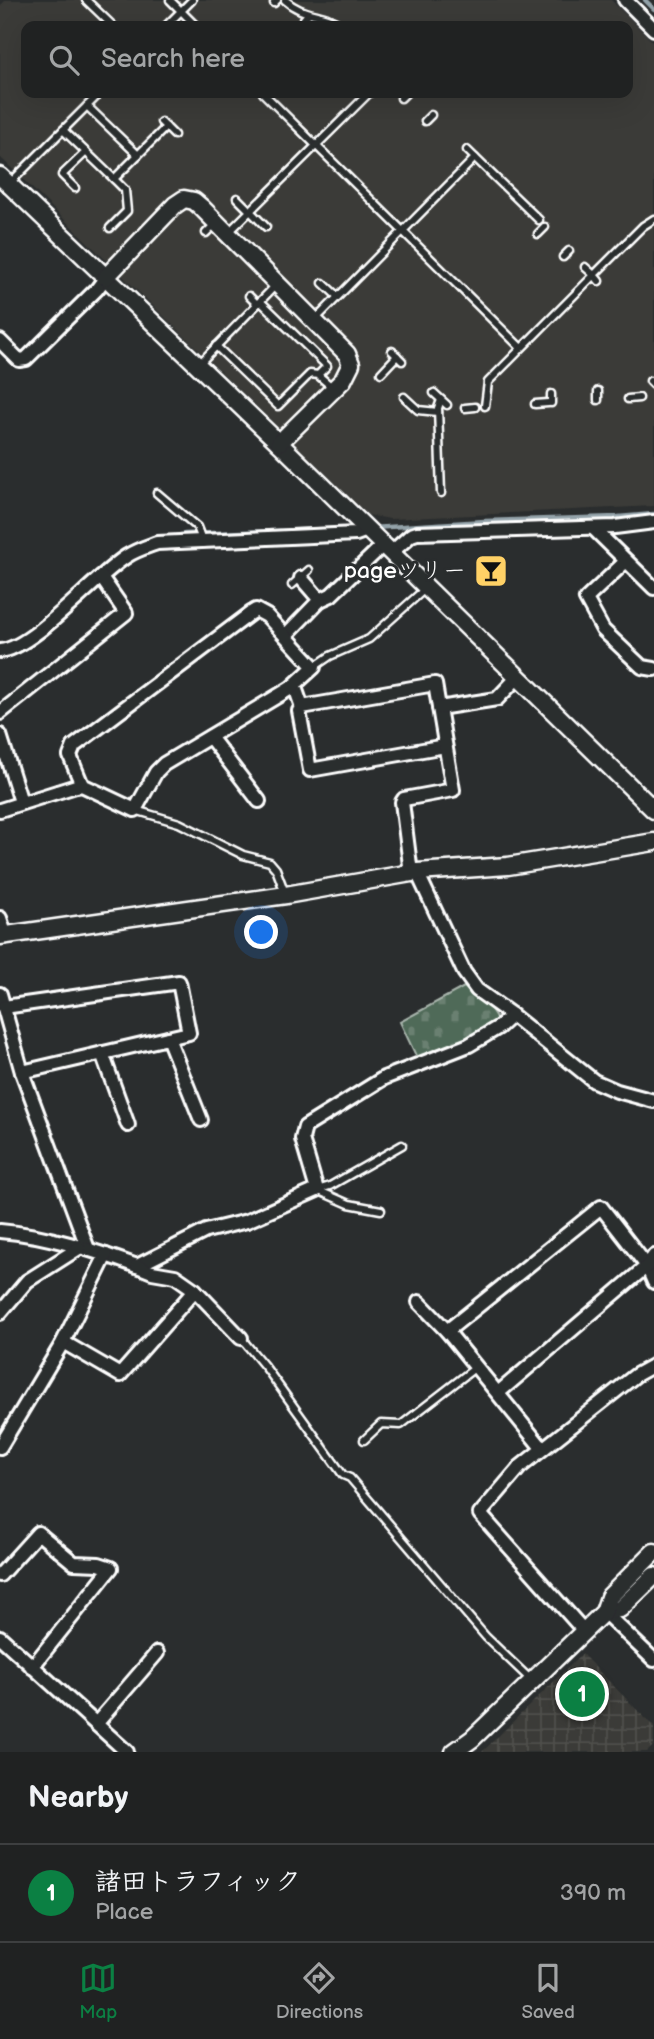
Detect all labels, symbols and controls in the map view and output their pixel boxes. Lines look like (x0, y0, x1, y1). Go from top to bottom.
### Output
search box (21, 21, 633, 98)
icon: search (45, 41, 83, 79)
text: Search here (101, 44, 245, 75)
bar icon: pageツリー (472, 552, 510, 590)
place label: pageツリー (344, 557, 466, 585)
your location (244, 915, 278, 949)
pin: 1 (559, 1668, 605, 1720)
text: Nearby (28, 1780, 128, 1816)
text: 諸田トラフィック (95, 1867, 301, 1898)
text: 1 (46, 1879, 56, 1907)
text: 390 m (560, 1879, 626, 1907)
text: Place (95, 1898, 153, 1926)
tab: Map (79, 1959, 117, 2024)
tab: Directions (276, 1959, 363, 2024)
tab: Saved (521, 1959, 575, 2024)

